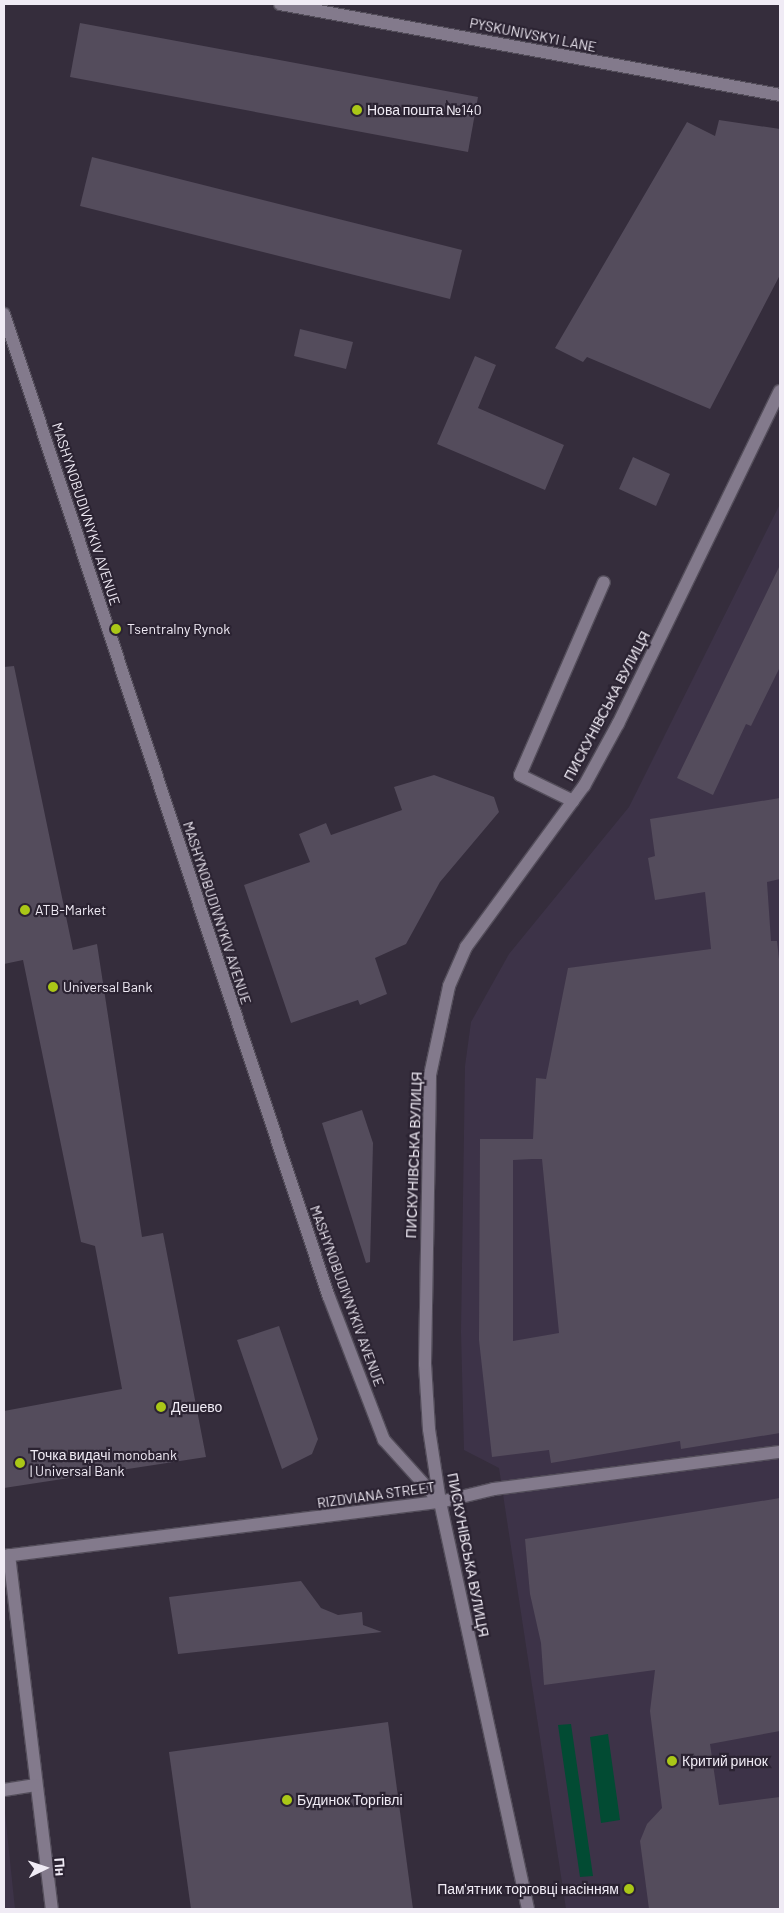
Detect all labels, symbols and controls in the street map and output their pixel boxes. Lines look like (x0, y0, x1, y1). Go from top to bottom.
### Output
street label: PYSKUNIVSKYI LANE (468, 14, 598, 56)
place label: Нова пошта №140 (367, 102, 482, 118)
marker: Нова пошта №140 (351, 104, 363, 116)
street label: MASHYNOBUDIVNYKIV AVENUE (48, 420, 124, 608)
place label: Tsentralny Rynok (127, 621, 230, 637)
marker: Tsentralny Rynok (109, 622, 123, 636)
street label: ПИСКУНІВСЬКА ВУЛИЦЯ (560, 628, 654, 784)
street label: MASHYNOBUDIVNYKIV AVENUE (179, 819, 255, 1007)
place label: ATB-Market (35, 902, 106, 918)
marker: ATB-Market (19, 904, 31, 916)
place label: Universal Bank (63, 979, 152, 995)
marker: Universal Bank (47, 981, 59, 993)
street label: ПИСКУНІВСЬКА ВУЛИЦЯ (403, 1071, 425, 1239)
street label: MASHYNOBUDIVNYKIV AVENUE (306, 1203, 388, 1389)
place label: Дешево (171, 1399, 222, 1415)
marker: Дешево (155, 1401, 167, 1413)
place label: Точка видачі monobank | Universal Bank (30, 1447, 177, 1480)
marker: Точка видачі monobank | Universal Bank (14, 1457, 26, 1469)
street label: ПИСКУНІВСЬКА ВУЛИЦЯ (444, 1471, 492, 1639)
street label: RIZDVIANA STREET (316, 1478, 436, 1512)
place label: Критий ринок (682, 1753, 768, 1769)
marker: Критий ринок (666, 1755, 678, 1767)
place label: Будинок Торгівлі (297, 1792, 402, 1808)
marker: Будинок Торгівлі (281, 1794, 293, 1806)
north arrow (20, 1843, 70, 1893)
text: Пн (51, 1857, 70, 1877)
place label: Пам'ятник торговці насінням (437, 1881, 619, 1897)
marker: Пам'ятник торговці насінням (623, 1883, 635, 1895)

